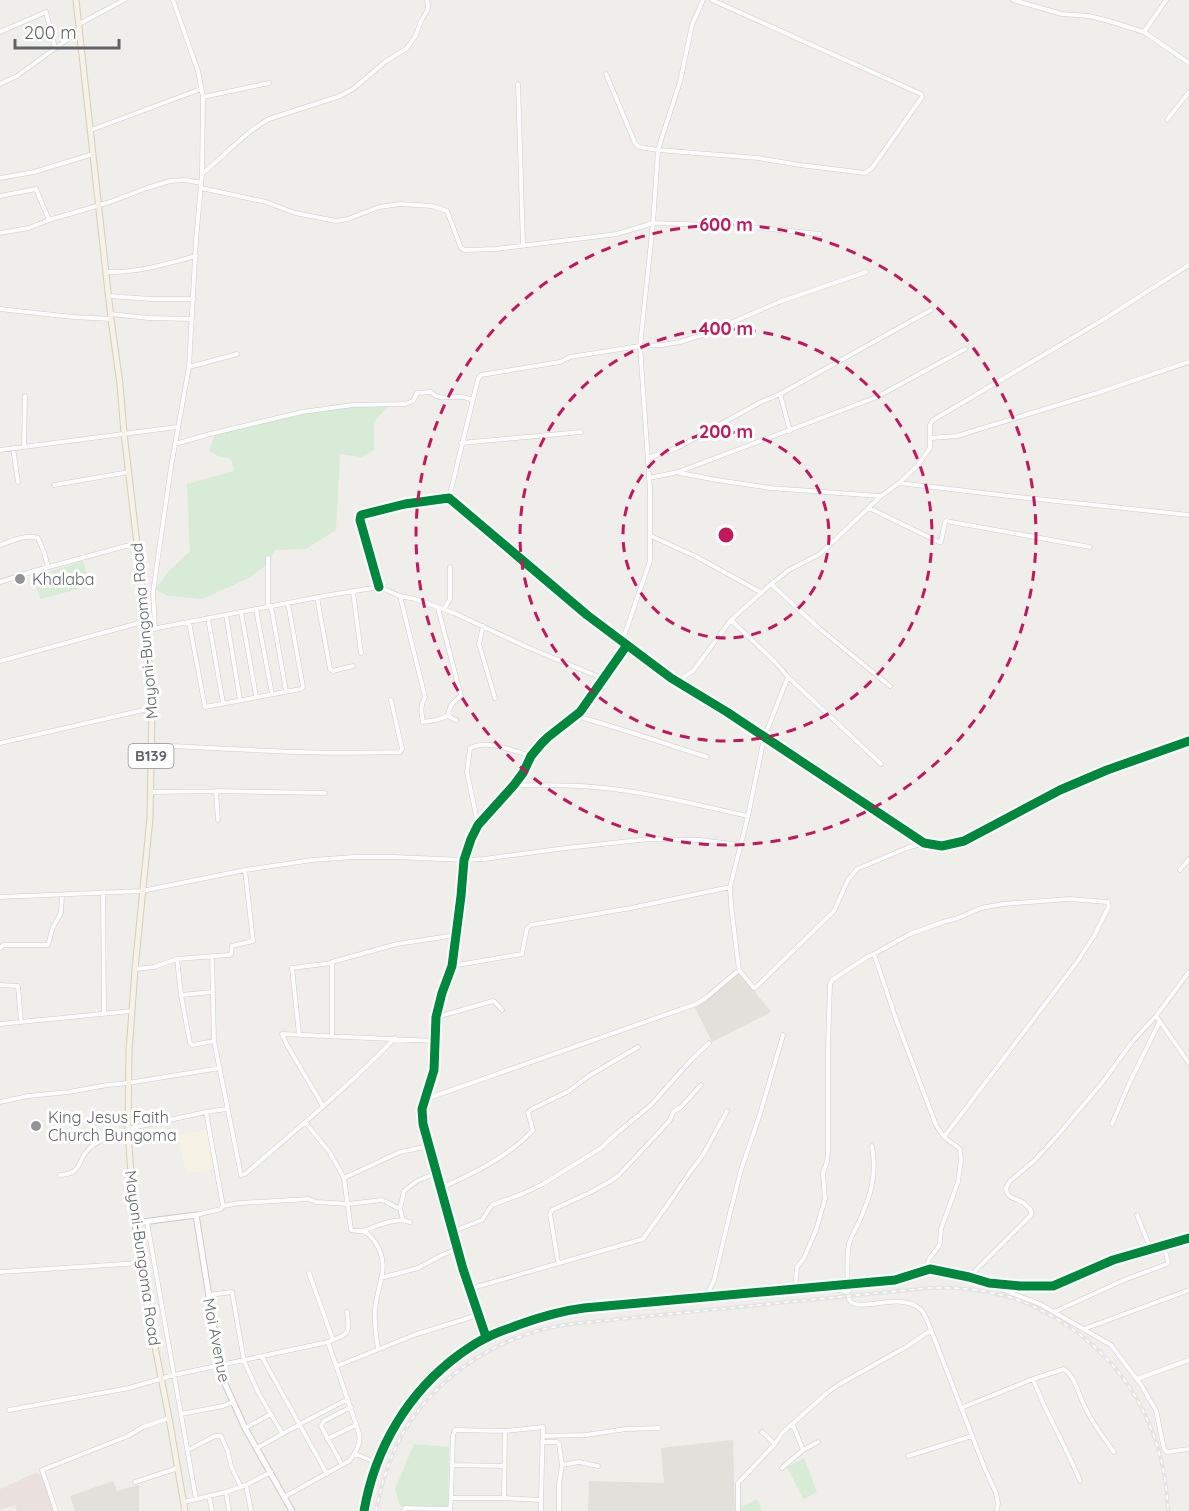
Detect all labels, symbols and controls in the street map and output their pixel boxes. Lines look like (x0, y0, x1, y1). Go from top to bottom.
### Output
scale bar (15, 12, 118, 50)
text: 200 m (24, 21, 77, 44)
text: 600 m (699, 213, 753, 236)
text: 400 m (699, 317, 753, 340)
text: 200 m (699, 420, 753, 443)
centre of rings (716, 525, 736, 545)
street label: Mayoni-Bungoma Road (126, 542, 162, 720)
place label: Khalaba (32, 569, 94, 589)
marker: Khalaba (13, 572, 27, 586)
road number: B139 (128, 744, 174, 768)
place label: King Jesus Faith Church Bungoma (48, 1107, 177, 1145)
marker: King Jesus Faith Church Bungoma (29, 1119, 43, 1133)
street label: Mayoni-Bungoma Road (121, 1169, 165, 1347)
street label: Moi Avenue (199, 1296, 235, 1384)

